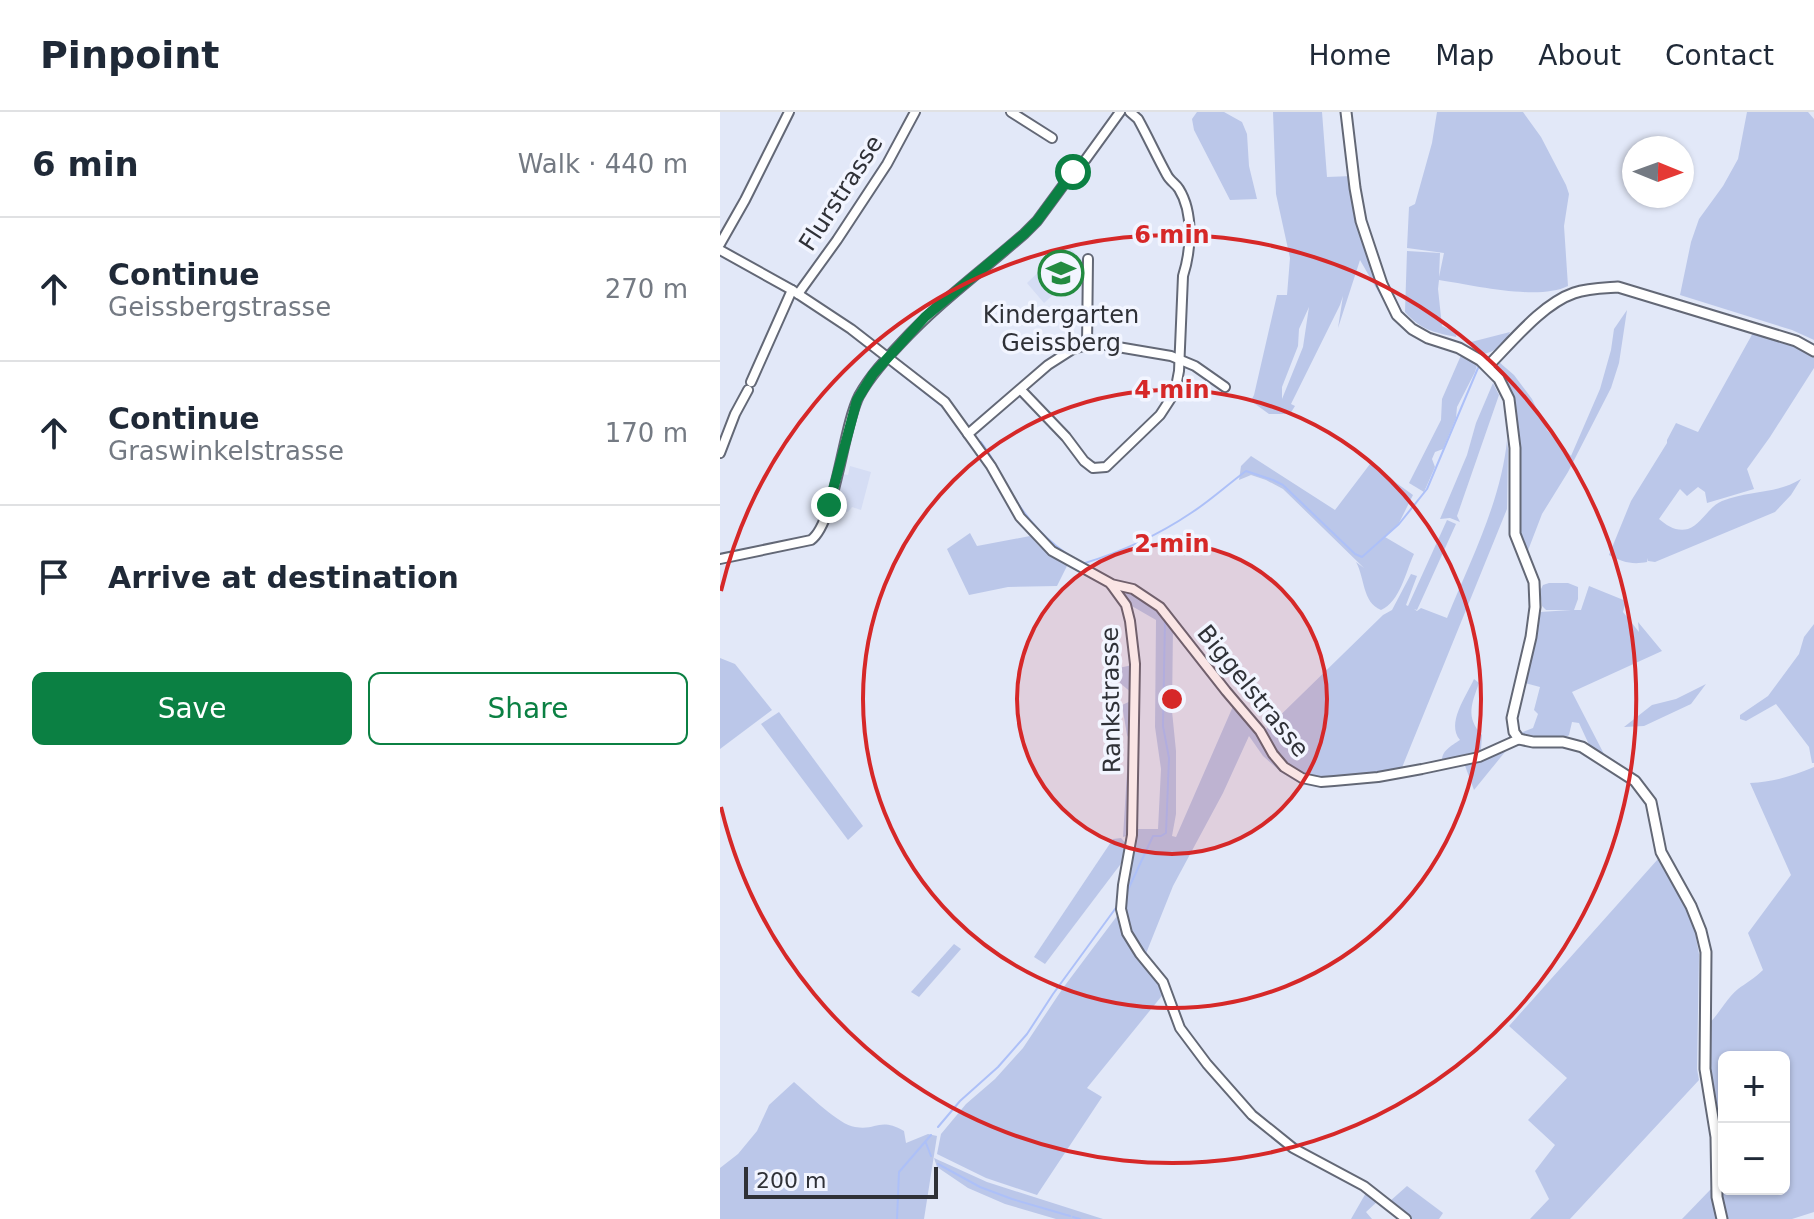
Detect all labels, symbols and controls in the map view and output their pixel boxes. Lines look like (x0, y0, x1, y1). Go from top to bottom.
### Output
text: Pinpoint (40, 33, 219, 77)
text: Home (1308, 39, 1391, 72)
text: Map (1435, 39, 1494, 72)
text: About (1538, 39, 1621, 72)
text: Contact (1665, 39, 1774, 72)
street label: Flurstrasse (793, 130, 889, 256)
north arrow (1622, 136, 1694, 208)
text: 6 min (32, 144, 139, 184)
text: Walk · 440 m (518, 149, 688, 179)
route start (1055, 154, 1091, 190)
text: 6 min (1134, 221, 1210, 249)
school or university icon: Kindergarten Geissberg (1037, 249, 1085, 297)
text: Continue (108, 257, 260, 292)
icon: ahead (32, 267, 76, 311)
text: 270 m (605, 274, 688, 304)
text: Geissbergstrasse (108, 292, 331, 322)
place label: Kindergarten Geissberg (983, 301, 1139, 357)
text: 4 min (1134, 376, 1210, 404)
text: Continue (108, 401, 260, 436)
icon: ahead (32, 411, 76, 455)
text: 170 m (605, 418, 688, 448)
text: Graswinkelstrasse (108, 436, 344, 466)
route end (811, 487, 847, 523)
text: 2 min (1134, 530, 1210, 558)
icon: arrive (32, 555, 76, 599)
text: Arrive at destination (108, 560, 459, 595)
street label: Biggelstrasse (1191, 620, 1315, 762)
street label: Rankstrasse (1096, 627, 1126, 773)
button: Save (32, 672, 352, 745)
button: Share (368, 672, 688, 745)
centre of rings (1158, 685, 1186, 713)
map controls (1718, 1051, 1790, 1195)
button: + (1718, 1051, 1790, 1123)
button: − (1718, 1123, 1790, 1195)
scale bar (744, 1163, 938, 1199)
text: 200 m (756, 1168, 826, 1193)

